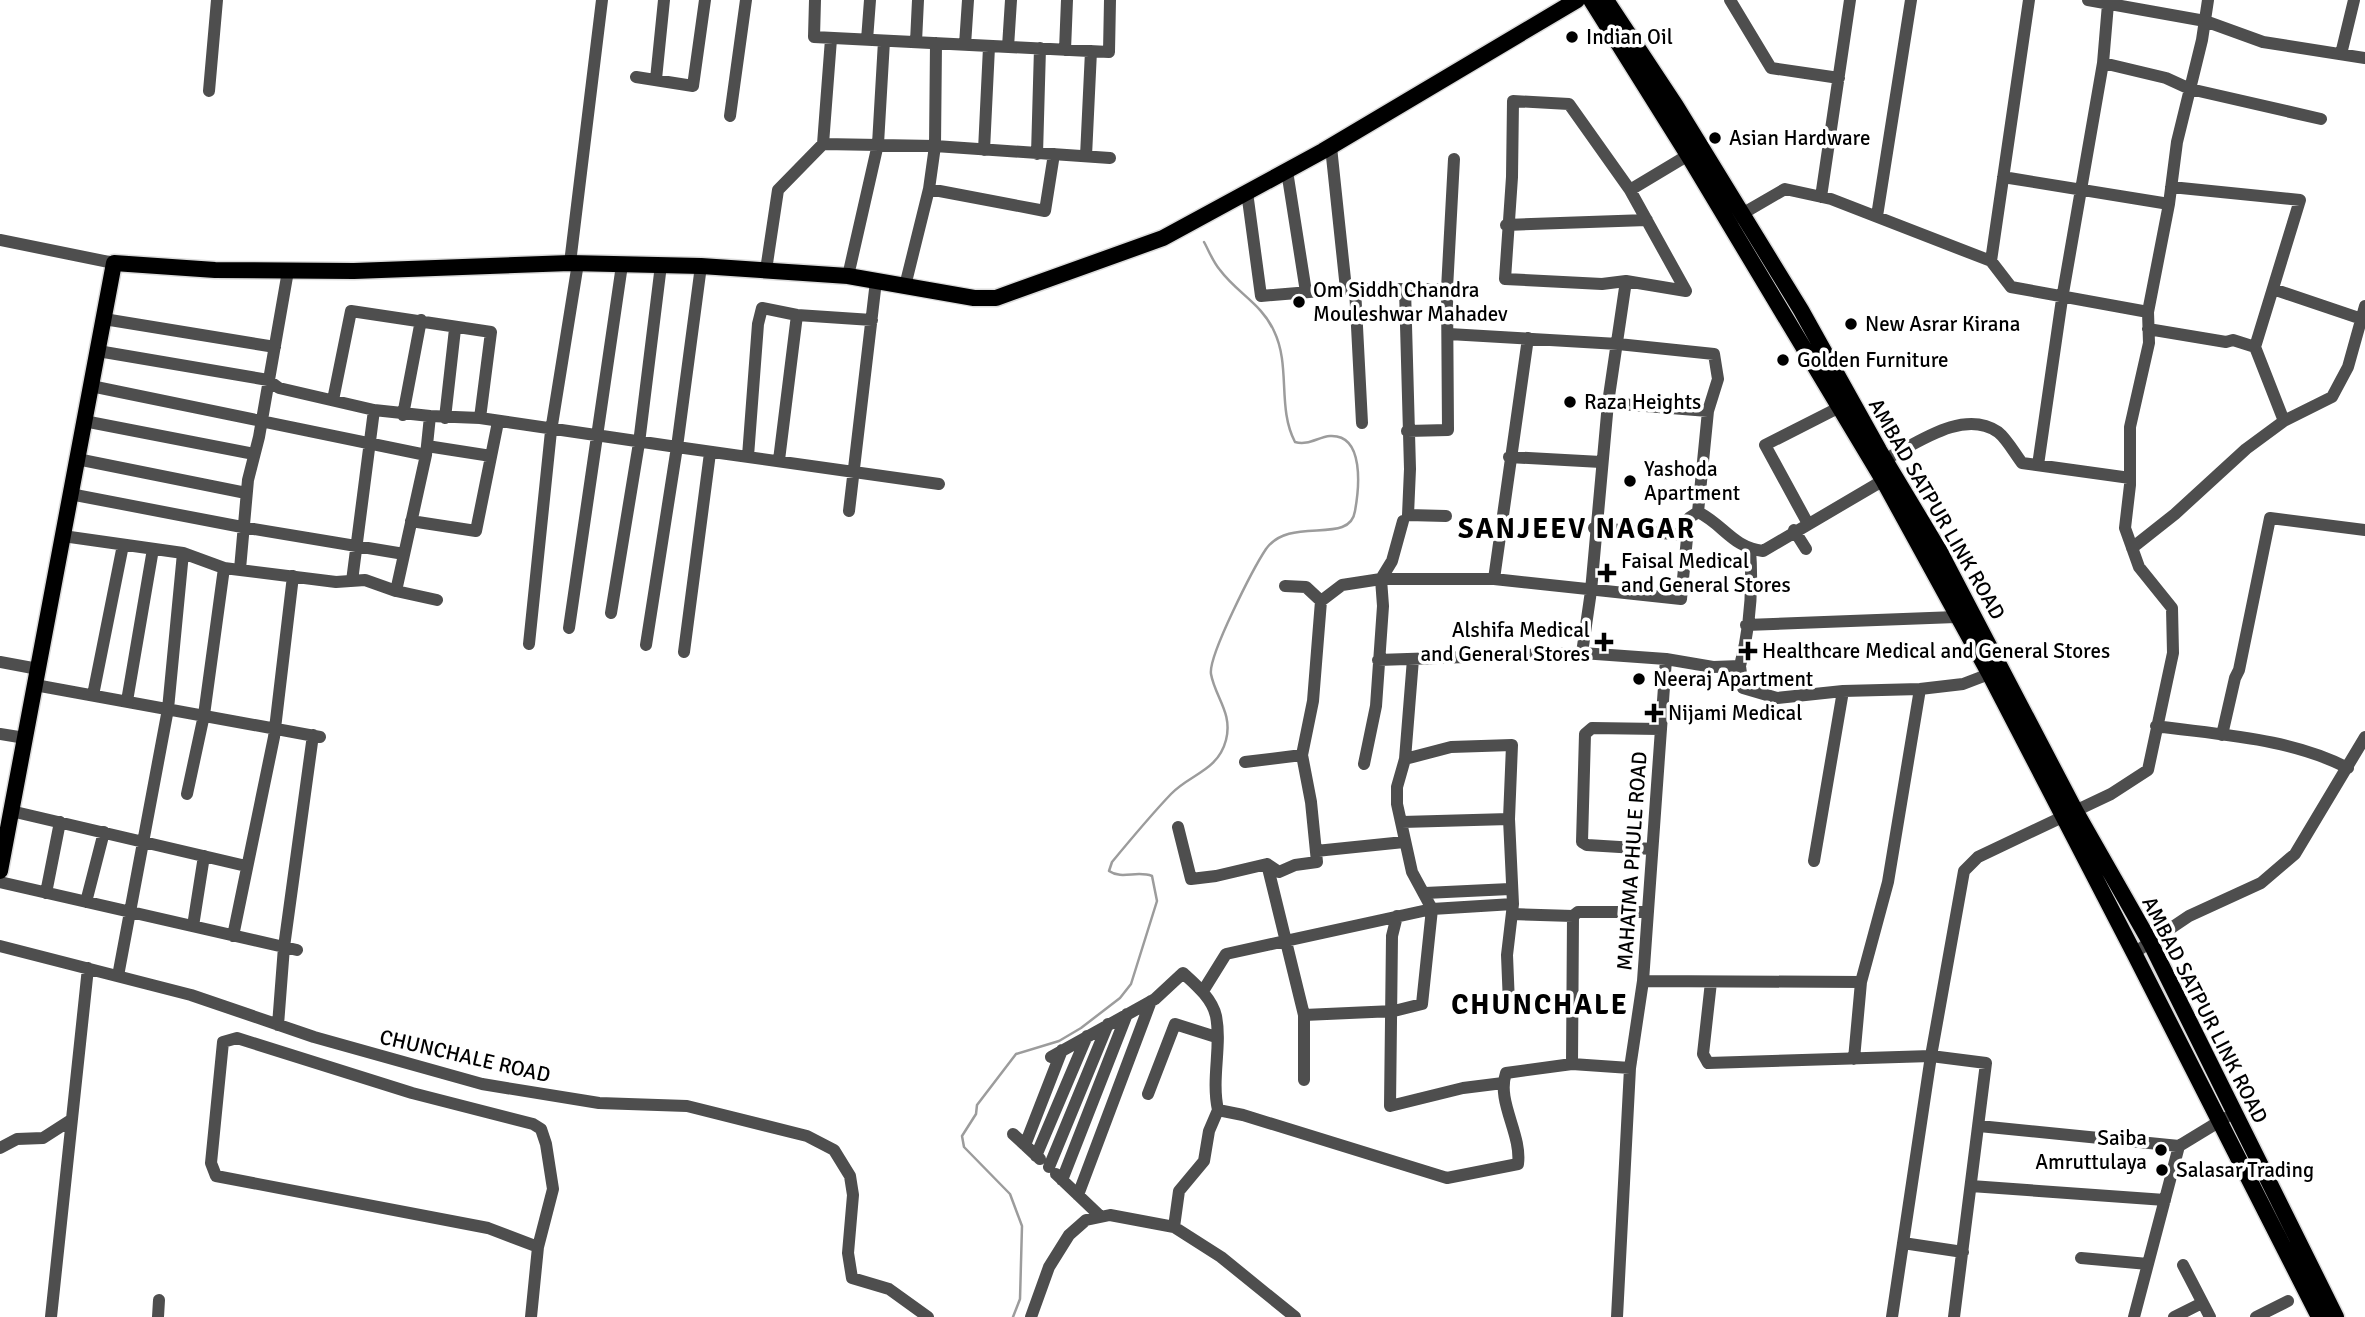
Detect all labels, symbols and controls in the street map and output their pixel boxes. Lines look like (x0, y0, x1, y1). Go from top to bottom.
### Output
place label: Indian Oil (1586, 24, 1673, 50)
marker: Indian Oil (1564, 29, 1580, 45)
place label: Asian Hardware (1729, 125, 1870, 151)
marker: Asian Hardware (1707, 130, 1723, 146)
place label: Om Siddh Chandra Mouleshwar Mahadev (1313, 277, 1508, 327)
marker: Om Siddh Chandra Mouleshwar Mahadev (1291, 294, 1307, 310)
place label: New Asrar Kirana (1865, 311, 2020, 337)
marker: New Asrar Kirana (1843, 316, 1859, 332)
place label: Golden Furniture (1797, 347, 1949, 373)
marker: Golden Furniture (1775, 352, 1791, 368)
place label: Raza Heights (1584, 389, 1701, 415)
marker: Raza Heights (1562, 394, 1578, 410)
street label: AMBAD SATPUR LINK ROAD (1863, 394, 2011, 624)
place label: Yashoda Apartment (1644, 456, 1740, 506)
marker: Yashoda Apartment (1622, 473, 1638, 489)
district label: SANJEEV NAGAR (1458, 512, 1696, 546)
place label: Faisal Medical and General Stores (1621, 548, 1791, 598)
marker: Faisal Medical and General Stores (1599, 565, 1615, 581)
place label: Alshifa Medical and General Stores (1420, 617, 1590, 667)
marker: Alshifa Medical and General Stores (1596, 634, 1612, 650)
place label: Healthcare Medical and General Stores (1762, 638, 2110, 664)
marker: Healthcare Medical and General Stores (1740, 643, 1756, 659)
place label: Neeraj Apartment (1653, 666, 1813, 692)
marker: Neeraj Apartment (1631, 671, 1647, 687)
place label: Nijami Medical (1668, 700, 1802, 726)
marker: Nijami Medical (1646, 705, 1662, 721)
street label: MAHATMA PHULE ROAD (1611, 751, 1653, 971)
street label: AMBAD SATPUR LINK ROAD (2136, 892, 2274, 1128)
district label: CHUNCHALE (1451, 988, 1629, 1022)
street label: CHUNCHALE ROAD (377, 1024, 553, 1088)
place label: Saiba Amruttulaya (2035, 1125, 2147, 1175)
marker: Saiba Amruttulaya (2153, 1142, 2169, 1158)
place label: Salasar Trading (2176, 1157, 2314, 1183)
marker: Salasar Trading (2154, 1162, 2170, 1178)

